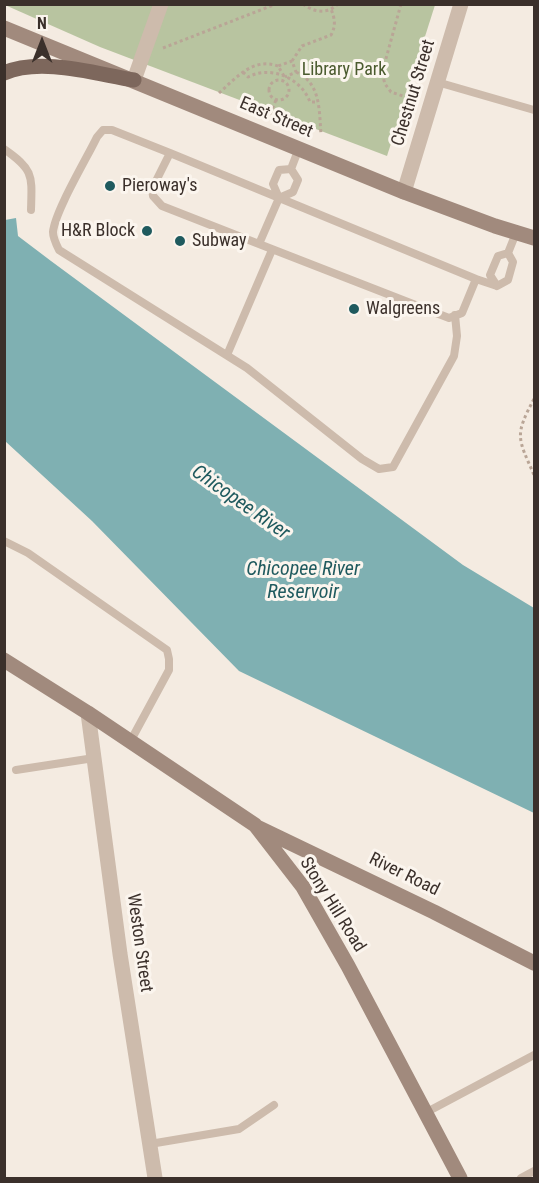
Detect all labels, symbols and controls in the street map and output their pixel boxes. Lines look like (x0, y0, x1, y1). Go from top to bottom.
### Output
north arrow (12, 12, 72, 72)
text: N (37, 14, 47, 33)
street label: Chestnut Street (388, 37, 440, 149)
park label: Library Park (302, 59, 386, 81)
street label: East Street (236, 93, 316, 143)
place label: Pieroway's (122, 175, 197, 197)
marker: Pieroway's (103, 179, 117, 193)
place label: H&R Block (61, 220, 135, 242)
marker: H&R Block (140, 224, 154, 238)
place label: Subway (192, 230, 247, 252)
marker: Subway (173, 234, 187, 248)
place label: Walgreens (366, 298, 440, 320)
marker: Walgreens (347, 302, 361, 316)
water label: Chicopee River (187, 461, 293, 545)
water label: Chicopee River Reservoir (246, 558, 360, 605)
street label: River Road (365, 849, 443, 901)
street label: Stony Hill Road (294, 854, 370, 956)
street label: Weston Street (121, 892, 157, 994)

